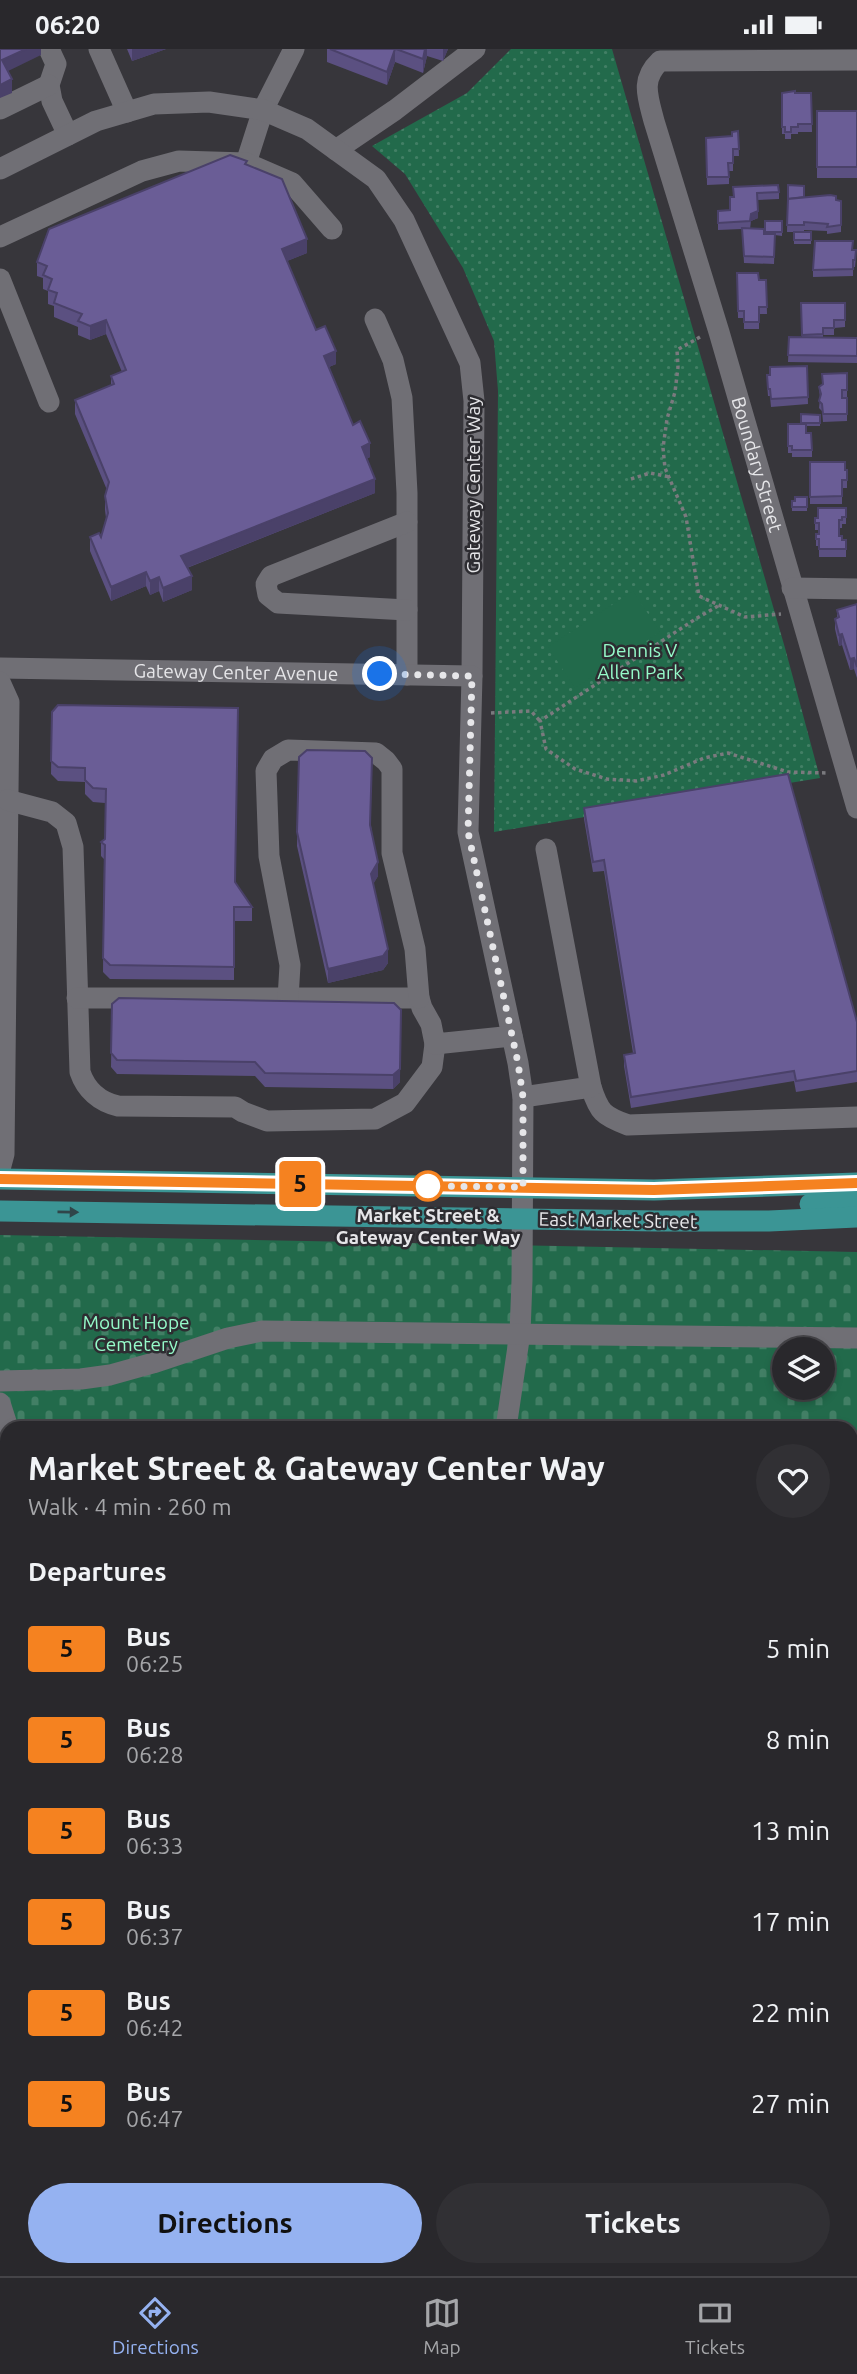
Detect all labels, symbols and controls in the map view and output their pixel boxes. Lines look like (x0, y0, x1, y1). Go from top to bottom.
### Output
text: 06:20 (35, 10, 100, 39)
street label: Boundary Street (727, 394, 788, 535)
street label: Gateway Center Way (462, 397, 484, 573)
park label: Dennis V Allen Park (597, 639, 683, 683)
your location (362, 656, 397, 691)
street label: Gateway Center Avenue (133, 659, 339, 685)
line badge: 5 (277, 1161, 323, 1207)
text: 5 (293, 1170, 307, 1197)
marker: Market Street & Gateway Center Way (413, 1171, 443, 1201)
place label: Market Street & Gateway Center Way (336, 1204, 520, 1248)
one-way arrow (57, 1206, 79, 1218)
street label: East Market Street (539, 1208, 698, 1232)
park label: Mount Hope Cemetery (82, 1311, 190, 1355)
map controls (772, 1337, 835, 1400)
button: layers (772, 1337, 835, 1400)
button: heart (756, 1444, 830, 1518)
text: Market Street & Gateway Center Way (28, 1449, 605, 1486)
text: Walk · 4 min · 260 m (28, 1494, 232, 1519)
text: Departures (28, 1557, 166, 1586)
text: Bus (126, 1622, 171, 1651)
text: 5 min (766, 1634, 830, 1663)
text: 5 (60, 1635, 73, 1662)
text: 06:25 (126, 1651, 184, 1676)
text: Bus (126, 1713, 171, 1742)
text: 8 min (766, 1725, 830, 1754)
text: 5 (60, 1726, 73, 1753)
text: 06:28 (126, 1742, 184, 1767)
text: Bus (126, 1804, 171, 1833)
text: 13 min (751, 1816, 830, 1845)
text: 5 (60, 1817, 73, 1844)
text: 06:33 (126, 1833, 184, 1858)
text: Bus (126, 1895, 171, 1924)
text: 17 min (751, 1907, 830, 1936)
text: 5 (60, 1908, 73, 1935)
text: 06:37 (126, 1924, 184, 1949)
text: Bus (126, 1986, 171, 2015)
text: 22 min (751, 1998, 830, 2027)
text: 5 (60, 1999, 73, 2026)
text: 06:42 (126, 2015, 184, 2040)
text: Bus (126, 2077, 171, 2106)
text: 27 min (751, 2089, 830, 2118)
text: 5 (60, 2090, 73, 2117)
text: 06:47 (126, 2106, 184, 2131)
button: Directions (28, 2183, 422, 2263)
button: Tickets (436, 2183, 830, 2263)
tab: Directions (112, 2294, 199, 2358)
tab: Map (423, 2294, 461, 2358)
tab: Tickets (685, 2294, 745, 2358)

